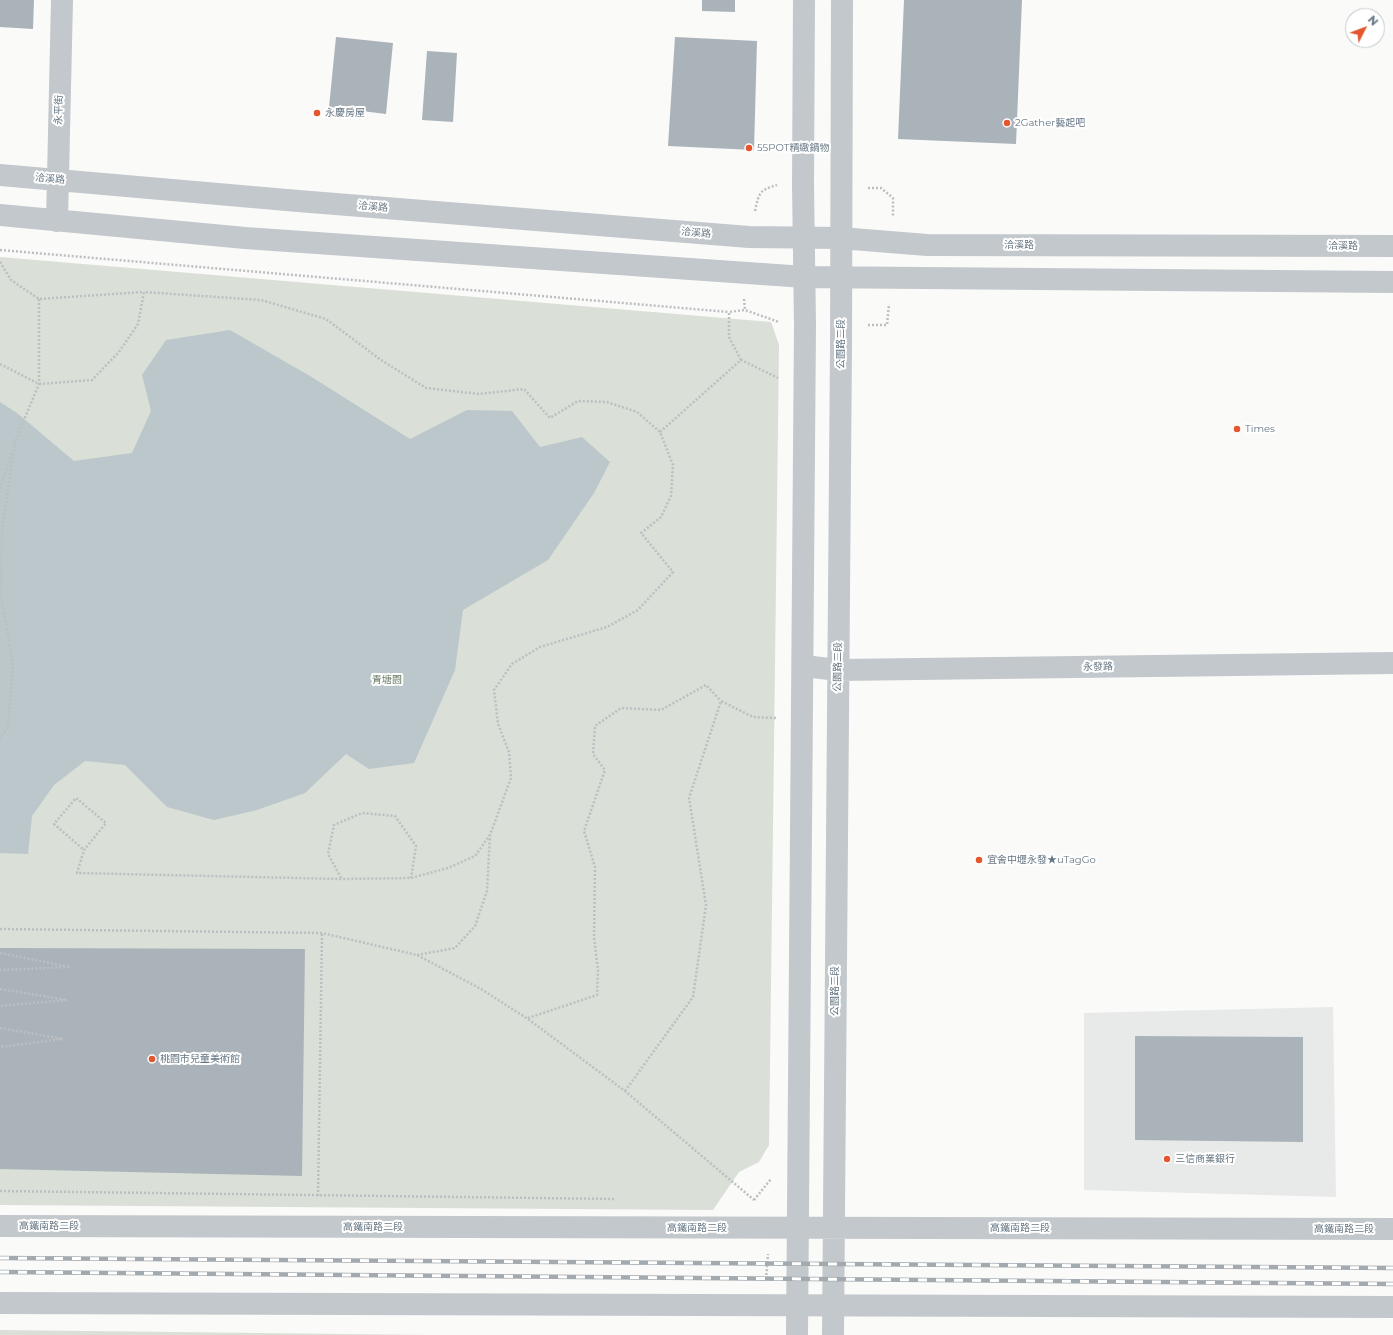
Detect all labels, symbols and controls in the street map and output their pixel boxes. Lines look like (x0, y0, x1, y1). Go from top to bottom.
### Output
north arrow (1345, 8, 1385, 48)
text: N (1365, 13, 1381, 29)
street label: 永平街 (52, 95, 66, 125)
place label: 永慶房屋 (325, 107, 365, 119)
marker: 永慶房屋 (312, 108, 322, 118)
place label: 2Gather藝起吧 (1015, 117, 1085, 129)
marker: 2Gather藝起吧 (1002, 118, 1012, 128)
place label: 55POT精緻鍋物 (757, 142, 829, 154)
marker: 55POT精緻鍋物 (744, 143, 754, 153)
street label: 洽溪路 (35, 172, 65, 186)
street label: 洽溪路 (358, 200, 388, 214)
street label: 洽溪路 (681, 226, 711, 240)
street label: 洽溪路 (1004, 239, 1034, 251)
street label: 洽溪路 (1328, 240, 1358, 252)
street label: 公園路二段 (835, 319, 847, 369)
place label: Times (1245, 423, 1275, 435)
marker: Times (1232, 424, 1242, 434)
street label: 公園路二段 (832, 642, 844, 692)
street label: 永發路 (1083, 661, 1113, 673)
park label: 青塘園 (372, 674, 402, 686)
place label: 宜舍中壢永發★uTagGo (987, 854, 1096, 866)
marker: 宜舍中壢永發★uTagGo (974, 855, 984, 865)
street label: 公園路二段 (829, 966, 841, 1016)
place label: 桃園市兒童美術館 (160, 1053, 240, 1065)
marker: 桃園市兒童美術館 (147, 1054, 157, 1064)
place label: 三信商業銀行 (1175, 1153, 1235, 1165)
marker: 三信商業銀行 (1162, 1154, 1172, 1164)
street label: 高鐵南路二段 (19, 1220, 79, 1232)
street label: 高鐵南路二段 (343, 1221, 403, 1233)
street label: 高鐵南路二段 (667, 1222, 727, 1234)
street label: 高鐵南路二段 (990, 1222, 1050, 1234)
street label: 高鐵南路二段 (1314, 1223, 1374, 1235)

